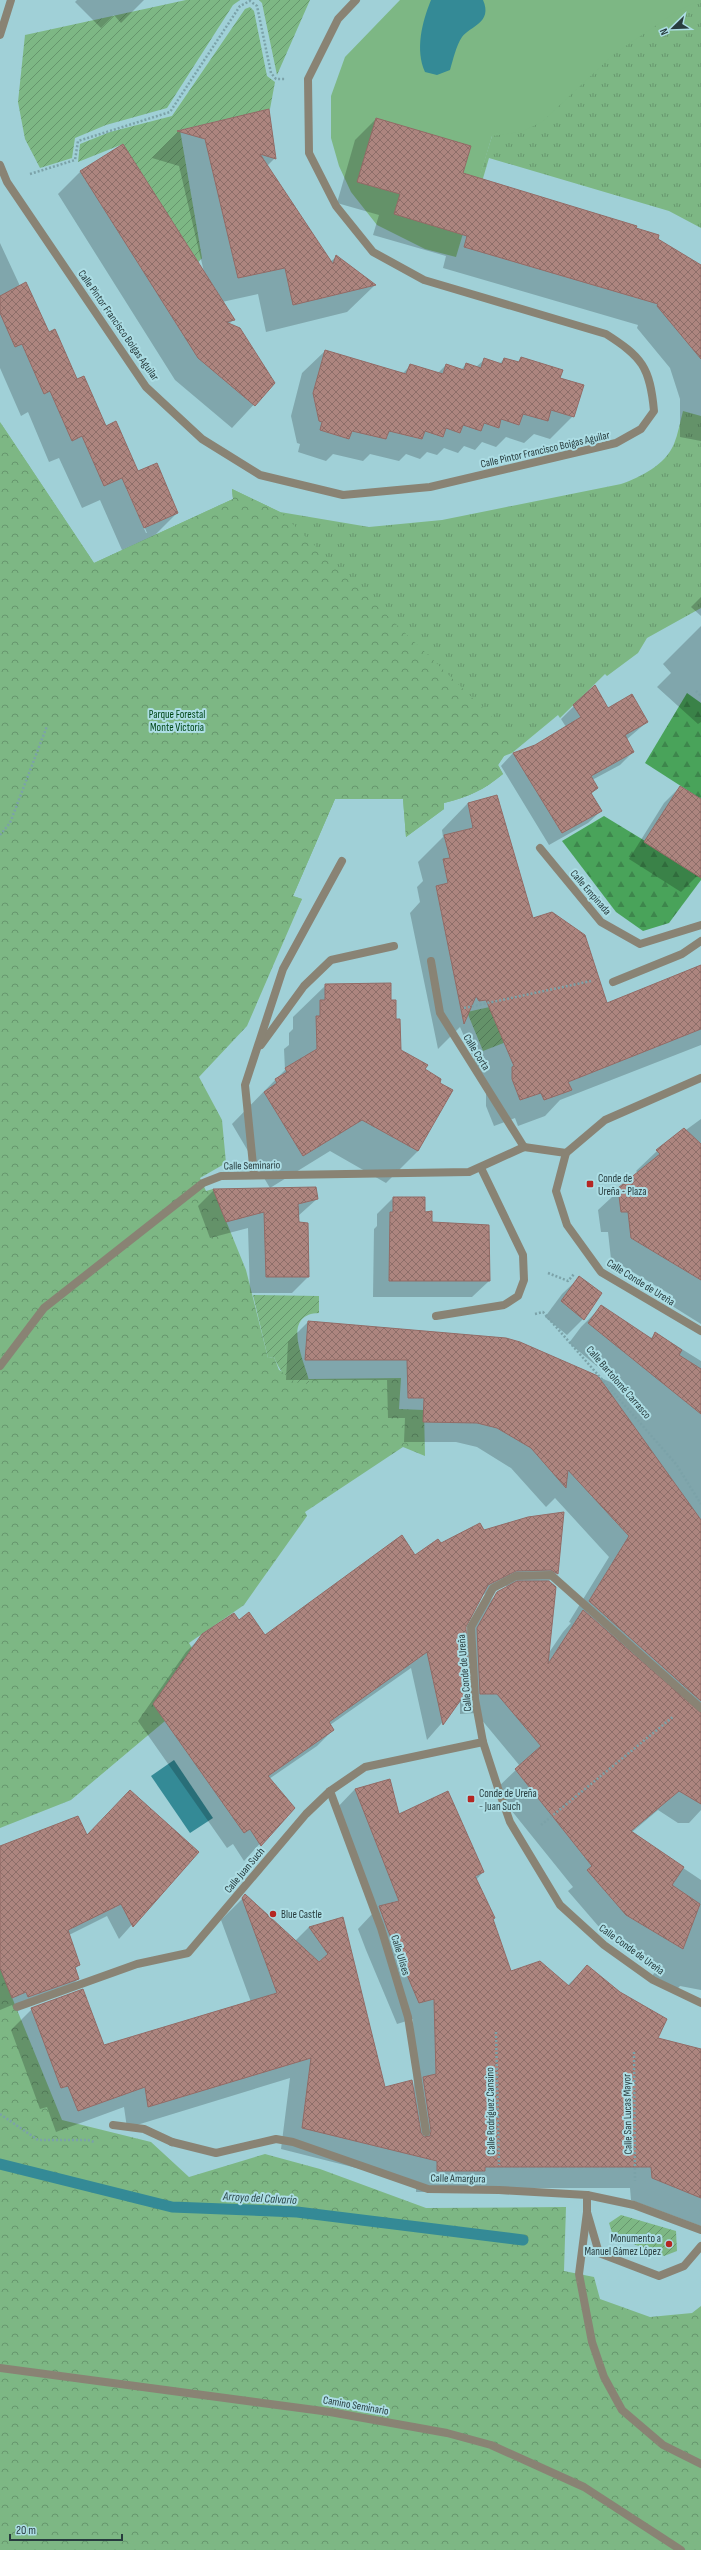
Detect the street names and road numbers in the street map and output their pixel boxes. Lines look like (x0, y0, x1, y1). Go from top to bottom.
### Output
street label: Calle Pintor Francisco Boigas Aguilar (75, 267, 162, 383)
street label: Calle Pintor Francisco Boigas Aguilar (479, 428, 611, 471)
street label: Calle Empinada (567, 867, 614, 918)
street label: Calle Corta (460, 1032, 493, 1073)
street label: Calle Seminario (224, 1158, 281, 1172)
street label: Calle Conde de Ureña (604, 1256, 677, 1308)
street label: Calle Bartolomé Carrasco (583, 1343, 654, 1422)
street label: Calle Conde de Ureña (455, 1634, 474, 1712)
street label: Calle Juan Such (222, 1845, 267, 1896)
street label: Calle Conde de Ureña (597, 1921, 667, 1977)
street label: Calle Ulises (388, 1933, 413, 1977)
street label: Calle Rodríguez Cansino (483, 2067, 498, 2155)
street label: Calle San Lucas Mayor (620, 2074, 635, 2154)
street label: Calle Amargura (430, 2172, 486, 2185)
street label: Camino Seminario (322, 2393, 390, 2418)

